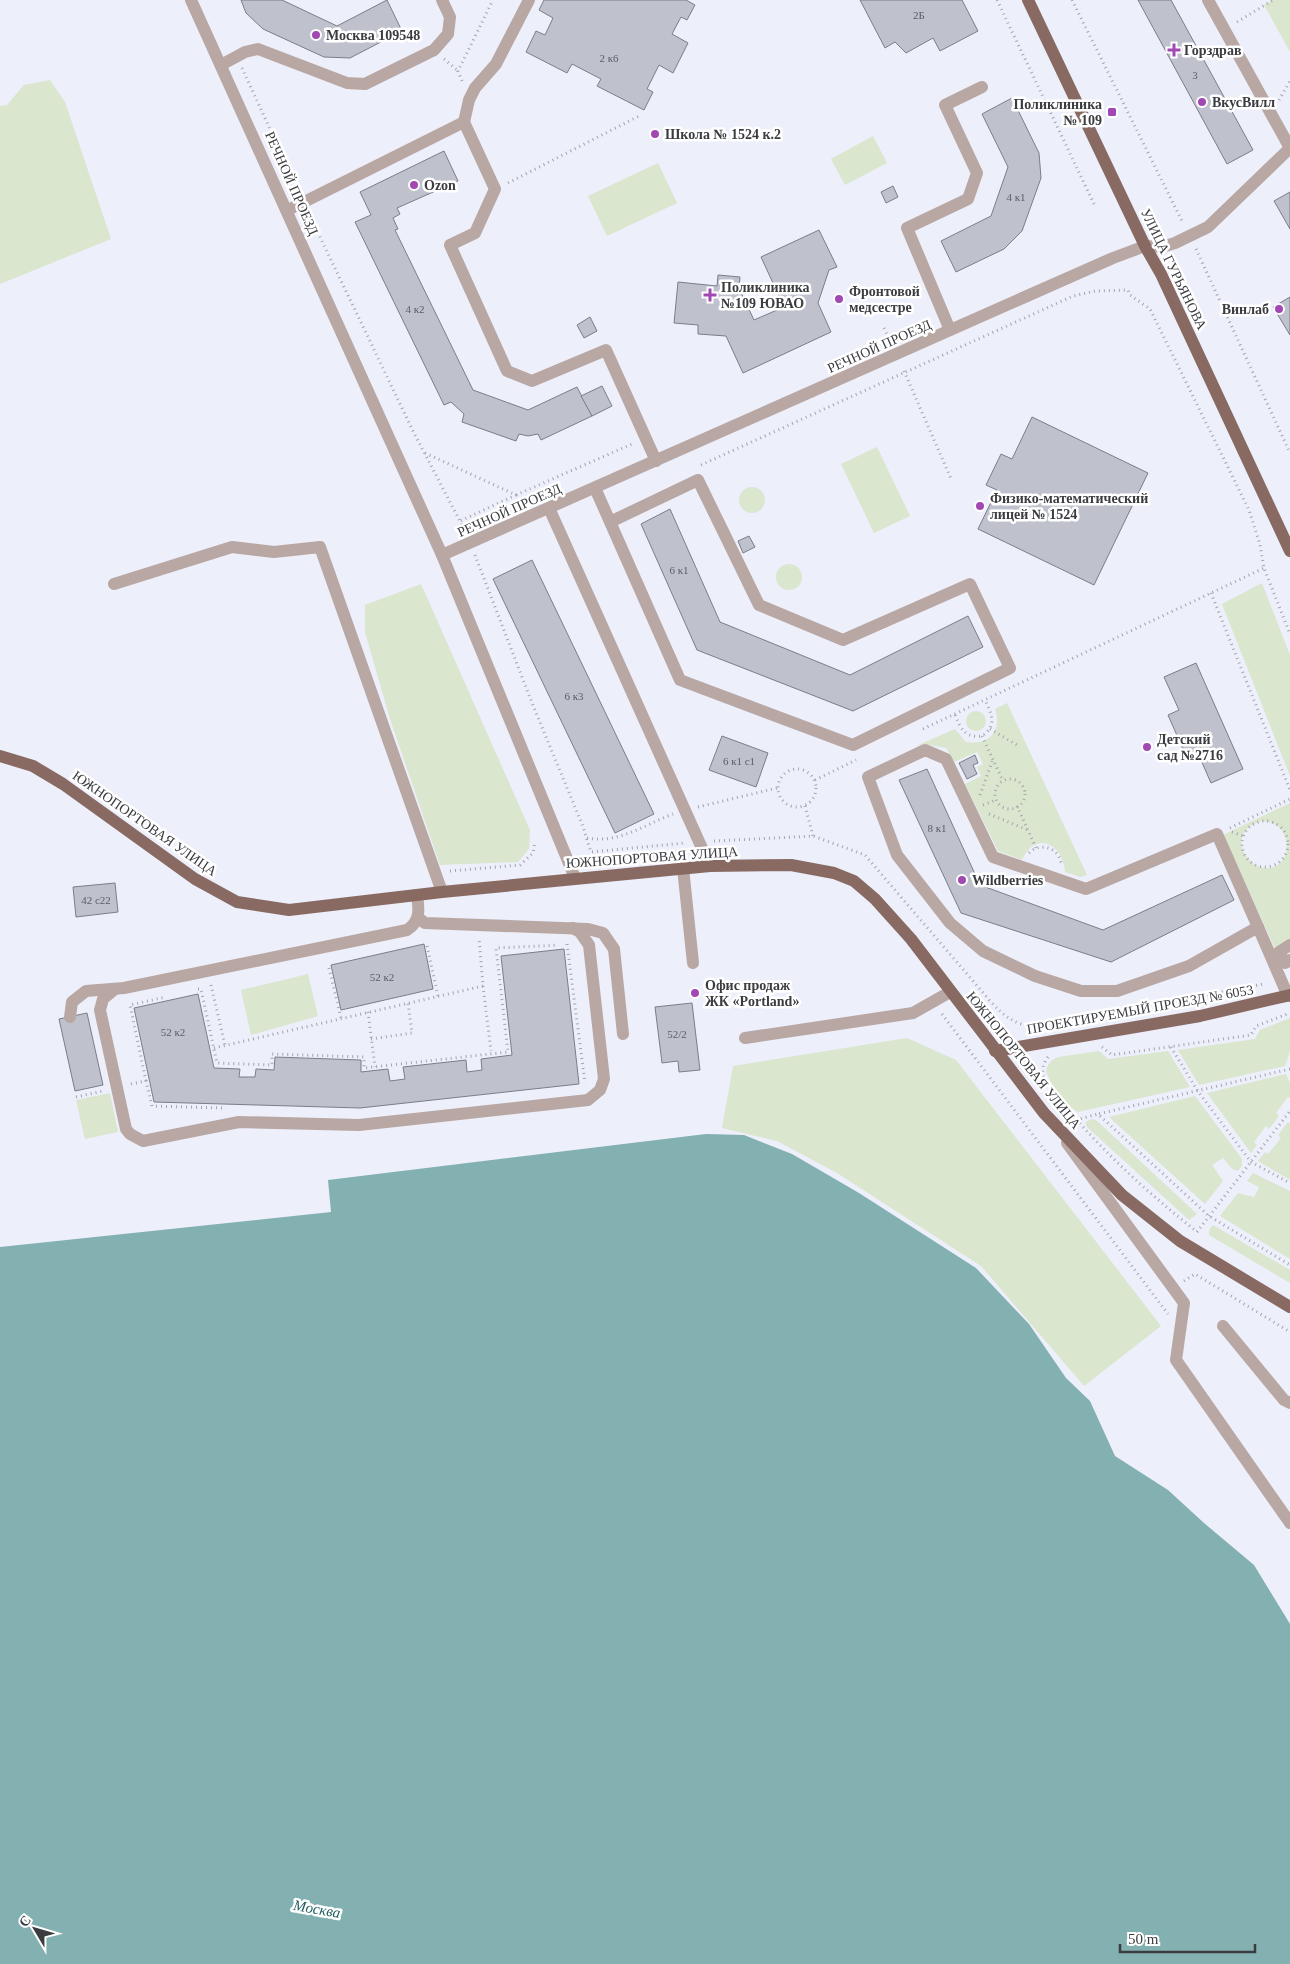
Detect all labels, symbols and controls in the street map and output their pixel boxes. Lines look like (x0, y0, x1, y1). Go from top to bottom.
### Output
house number: 2Б (913, 9, 925, 21)
place label: Москва 109548 (326, 28, 420, 43)
marker: Москва 109548 (310, 29, 322, 41)
place label: Горздрав (1184, 43, 1242, 58)
marker: Горздрав (1168, 44, 1180, 56)
house number: 2 к6 (599, 52, 619, 64)
house number: 3 (1192, 69, 1198, 81)
place label: ВкусВилл (1212, 95, 1275, 110)
marker: ВкусВилл (1196, 96, 1208, 108)
place label: Поликлиника № 109 (1013, 97, 1102, 128)
marker: Поликлиника № 109 (1106, 106, 1118, 118)
place label: Школа № 1524 к.2 (665, 127, 781, 142)
marker: Школа № 1524 к.2 (649, 128, 661, 140)
street label: РЕЧНОЙ ПРОЕЗД (262, 129, 322, 238)
place label: Ozon (424, 178, 456, 193)
marker: Ozon (408, 179, 420, 191)
house number: 4 к1 (1006, 191, 1026, 203)
street label: УЛИЦА ГУРЬЯНОВА (1138, 206, 1210, 333)
place label: Поликлиника №109 ЮВАО (721, 280, 810, 311)
place label: Фронтовой медсестре (849, 284, 920, 315)
marker: Поликлиника №109 ЮВАО (703, 288, 717, 302)
marker: Фронтовой медсестре (833, 293, 845, 305)
place label: Винлаб (1222, 302, 1269, 317)
house number: 4 к2 (405, 303, 425, 315)
marker: Винлаб (1273, 303, 1285, 315)
street label: РЕЧНОЙ ПРОЕЗД (825, 316, 934, 376)
street label: РЕЧНОЙ ПРОЕЗД (455, 480, 564, 540)
place label: Физико-математический лицей № 1524 (990, 491, 1148, 522)
marker: Физико-математический лицей № 1524 (974, 500, 986, 512)
house number: 6 к1 (669, 564, 689, 576)
house number: 6 к3 (564, 690, 584, 702)
place label: Детский сад №2716 (1157, 732, 1223, 763)
marker: Детский сад №2716 (1141, 741, 1153, 753)
house number: 6 к1 с1 (723, 755, 755, 767)
street label: ЮЖНОПОРТОВАЯ УЛИЦА (70, 768, 220, 880)
house number: 8 к1 (927, 822, 947, 834)
street label: ЮЖНОПОРТОВАЯ УЛИЦА (566, 844, 739, 871)
place label: Wildberries (972, 873, 1044, 888)
marker: Wildberries (956, 874, 968, 886)
house number: 42 с22 (81, 894, 111, 906)
house number: 52 к2 (370, 971, 394, 983)
place label: Офис продаж ЖК «Portland» (705, 978, 799, 1009)
street label: ПРОЕКТИРУЕМЫЙ ПРОЕЗД № 6053 (1025, 981, 1255, 1037)
marker: Офис продаж ЖК «Portland» (689, 987, 701, 999)
street label: ЮЖНОПОРТОВАЯ УЛИЦА (964, 989, 1084, 1133)
house number: 52 к2 (161, 1026, 185, 1038)
house number: 52/2 (667, 1028, 687, 1040)
water label: Москва (291, 1897, 342, 1921)
north arrow (10, 1904, 60, 1954)
text: С (16, 1913, 34, 1930)
scale bar (1120, 1922, 1255, 1954)
text: 50 m (1128, 1931, 1159, 1947)

